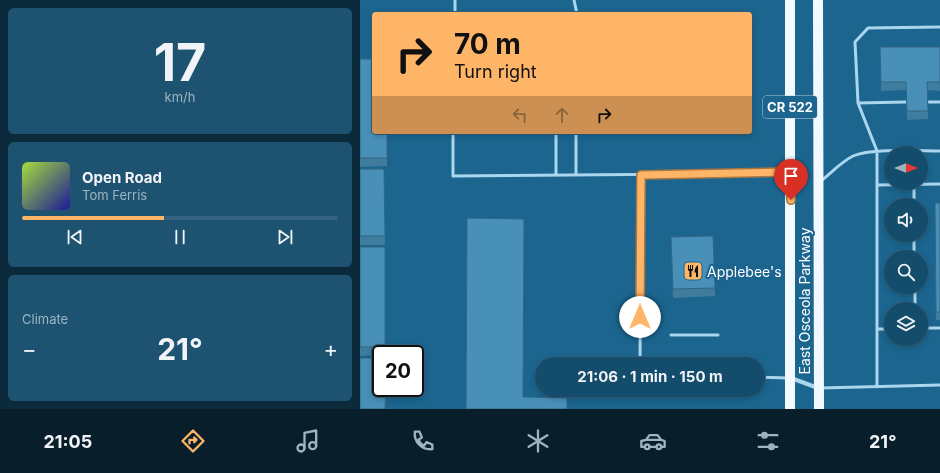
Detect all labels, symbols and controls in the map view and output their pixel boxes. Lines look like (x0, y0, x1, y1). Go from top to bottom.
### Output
text: 70 m (454, 27, 521, 61)
icon: right (388, 28, 440, 80)
text: 17 (154, 31, 206, 94)
text: Turn right (454, 61, 537, 82)
text: km/h (165, 89, 195, 105)
road number: CR 522 (763, 96, 817, 118)
icon: left (509, 104, 531, 126)
icon: ahead (551, 104, 573, 126)
icon: right (593, 104, 615, 126)
north arrow (884, 146, 928, 190)
map controls (884, 146, 928, 346)
pin (774, 159, 808, 200)
icon: arrive (780, 165, 802, 187)
text: Open Road (82, 168, 162, 187)
text: Tom Ferris (82, 187, 147, 203)
button: sound (884, 198, 928, 242)
icon: previous (64, 226, 86, 248)
icon: pause (169, 226, 191, 248)
icon: next (274, 226, 296, 248)
street label: East Osceola Parkway (796, 227, 813, 374)
button: search (884, 250, 928, 294)
restaurant icon: Applebee's (682, 260, 704, 282)
place label: Applebee's (707, 263, 782, 280)
position arrow (619, 296, 661, 338)
button: layers (884, 302, 928, 346)
text: Climate (22, 311, 68, 327)
text: 21° (157, 331, 203, 367)
text: − (22, 336, 37, 362)
text: + (323, 336, 338, 362)
speed limit sign: 20 (372, 345, 424, 397)
text: 21:06 · 1 min · 150 m (577, 367, 723, 386)
icon: directions (179, 427, 207, 455)
icon: music (294, 427, 322, 455)
icon: phone (409, 427, 437, 455)
icon: climate (524, 427, 552, 455)
icon: car (639, 427, 667, 455)
icon: filters (754, 427, 782, 455)
text: 21:05 (43, 431, 92, 452)
text: 21° (869, 431, 896, 452)

